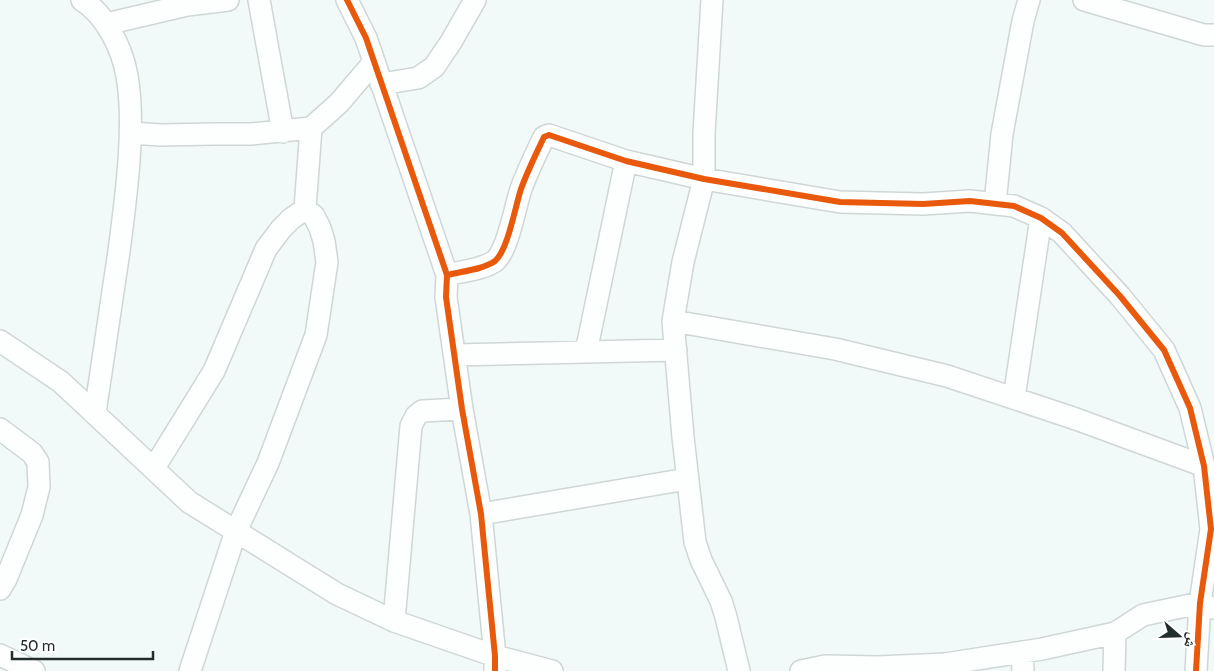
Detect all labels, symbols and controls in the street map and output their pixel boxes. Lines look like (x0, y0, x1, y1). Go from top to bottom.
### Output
north arrow (1154, 611, 1204, 661)
scale bar (12, 628, 154, 660)
text: ش (1180, 630, 1202, 651)
text: 50 m (20, 637, 55, 655)

